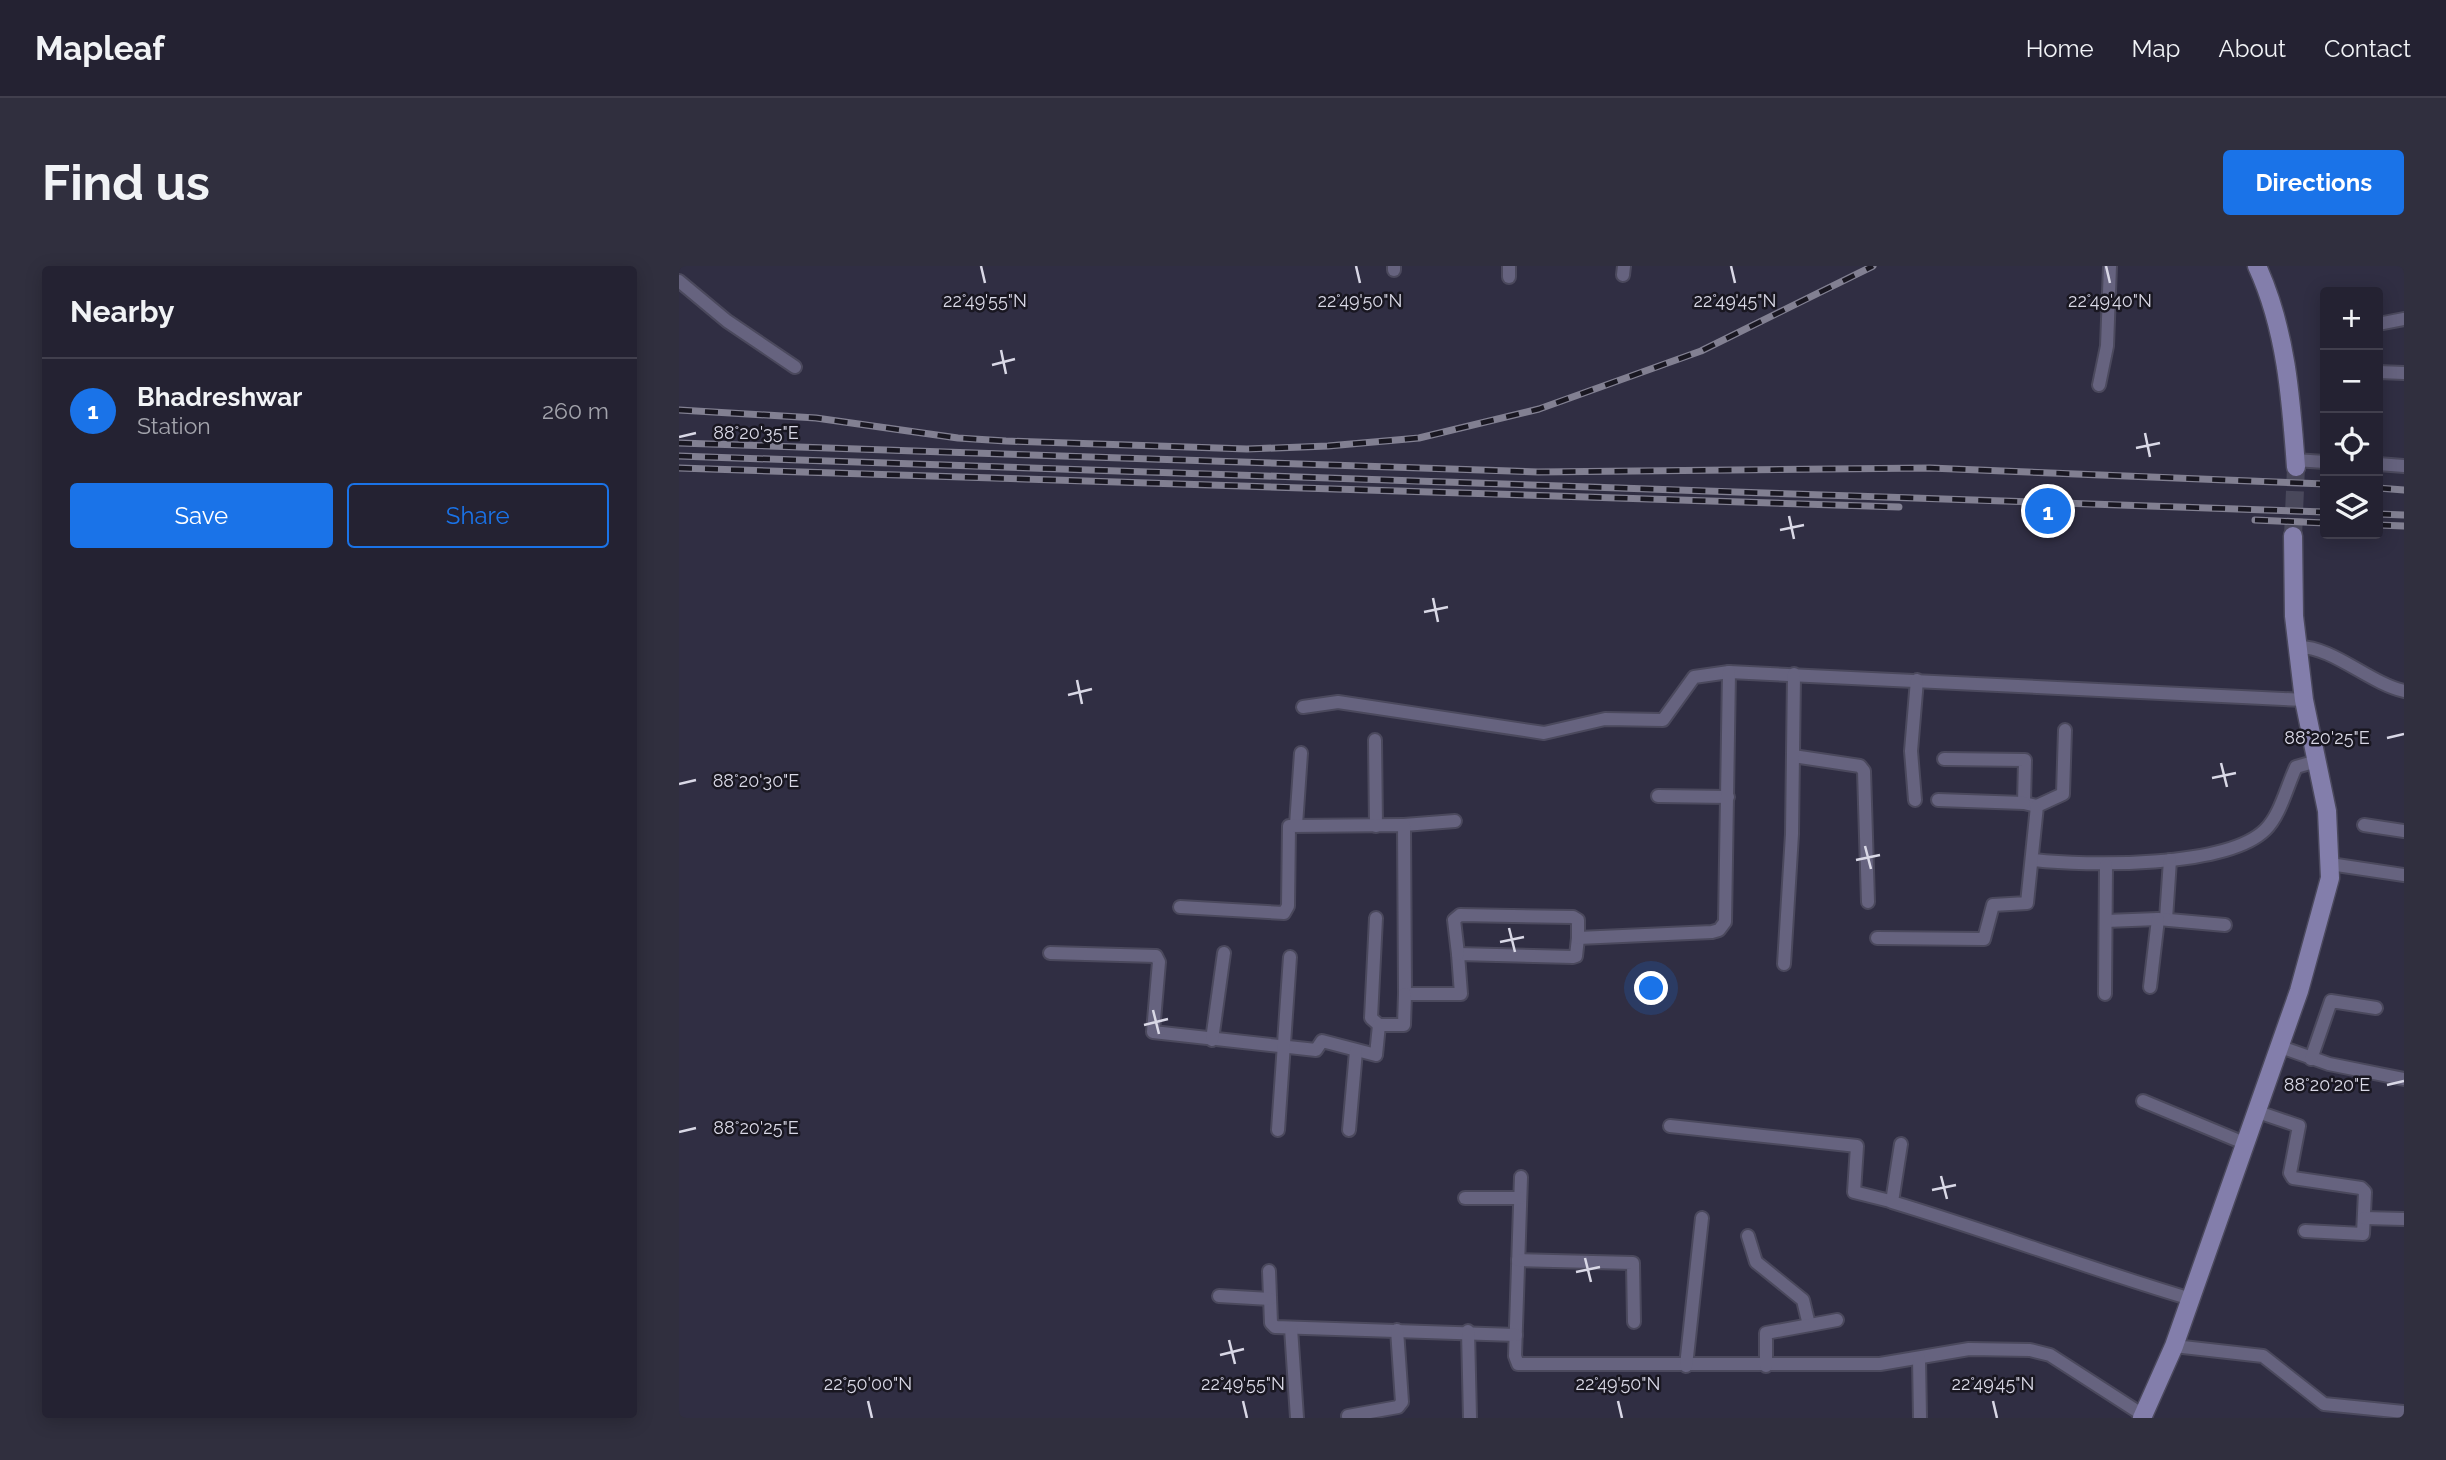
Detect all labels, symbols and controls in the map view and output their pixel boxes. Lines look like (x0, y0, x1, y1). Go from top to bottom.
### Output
text: Mapleaf (35, 29, 165, 68)
text: Home (2026, 34, 2094, 63)
text: Map (2132, 34, 2180, 63)
text: About (2218, 34, 2286, 63)
text: Contact (2324, 34, 2411, 63)
button: Directions (2223, 150, 2404, 215)
text: Find us (42, 154, 210, 211)
map controls (2320, 287, 2383, 539)
button: + (2320, 287, 2383, 350)
text: 22°49'55"N (943, 290, 1027, 311)
text: 22°49'50"N (1318, 290, 1402, 311)
text: 22°49'45"N (1694, 290, 1776, 311)
text: 22°49'40"N (2068, 290, 2152, 311)
text: Nearby (70, 294, 174, 329)
button: − (2320, 350, 2383, 413)
text: Bhadreshwar (137, 382, 302, 412)
text: 1 (87, 397, 99, 424)
text: 260 m (542, 397, 609, 424)
text: Station (137, 412, 211, 439)
button: locate (2320, 413, 2383, 476)
text: 88°20'35"E (713, 422, 799, 443)
button: layers (2320, 476, 2383, 539)
button: Save (70, 483, 333, 548)
button: Share (347, 483, 609, 548)
pin: 1 (2025, 485, 2071, 537)
text: 88°20'25"E (2284, 727, 2370, 748)
text: 88°20'30"E (713, 770, 799, 791)
your location (1634, 971, 1668, 1005)
text: 88°20'20"E (2284, 1074, 2370, 1095)
text: 88°20'25"E (713, 1117, 799, 1138)
text: 22°50'00"N (824, 1373, 912, 1394)
text: 22°49'55"N (1201, 1373, 1285, 1394)
text: 22°49'50"N (1576, 1373, 1660, 1394)
text: 22°49'45"N (1952, 1373, 2034, 1394)

